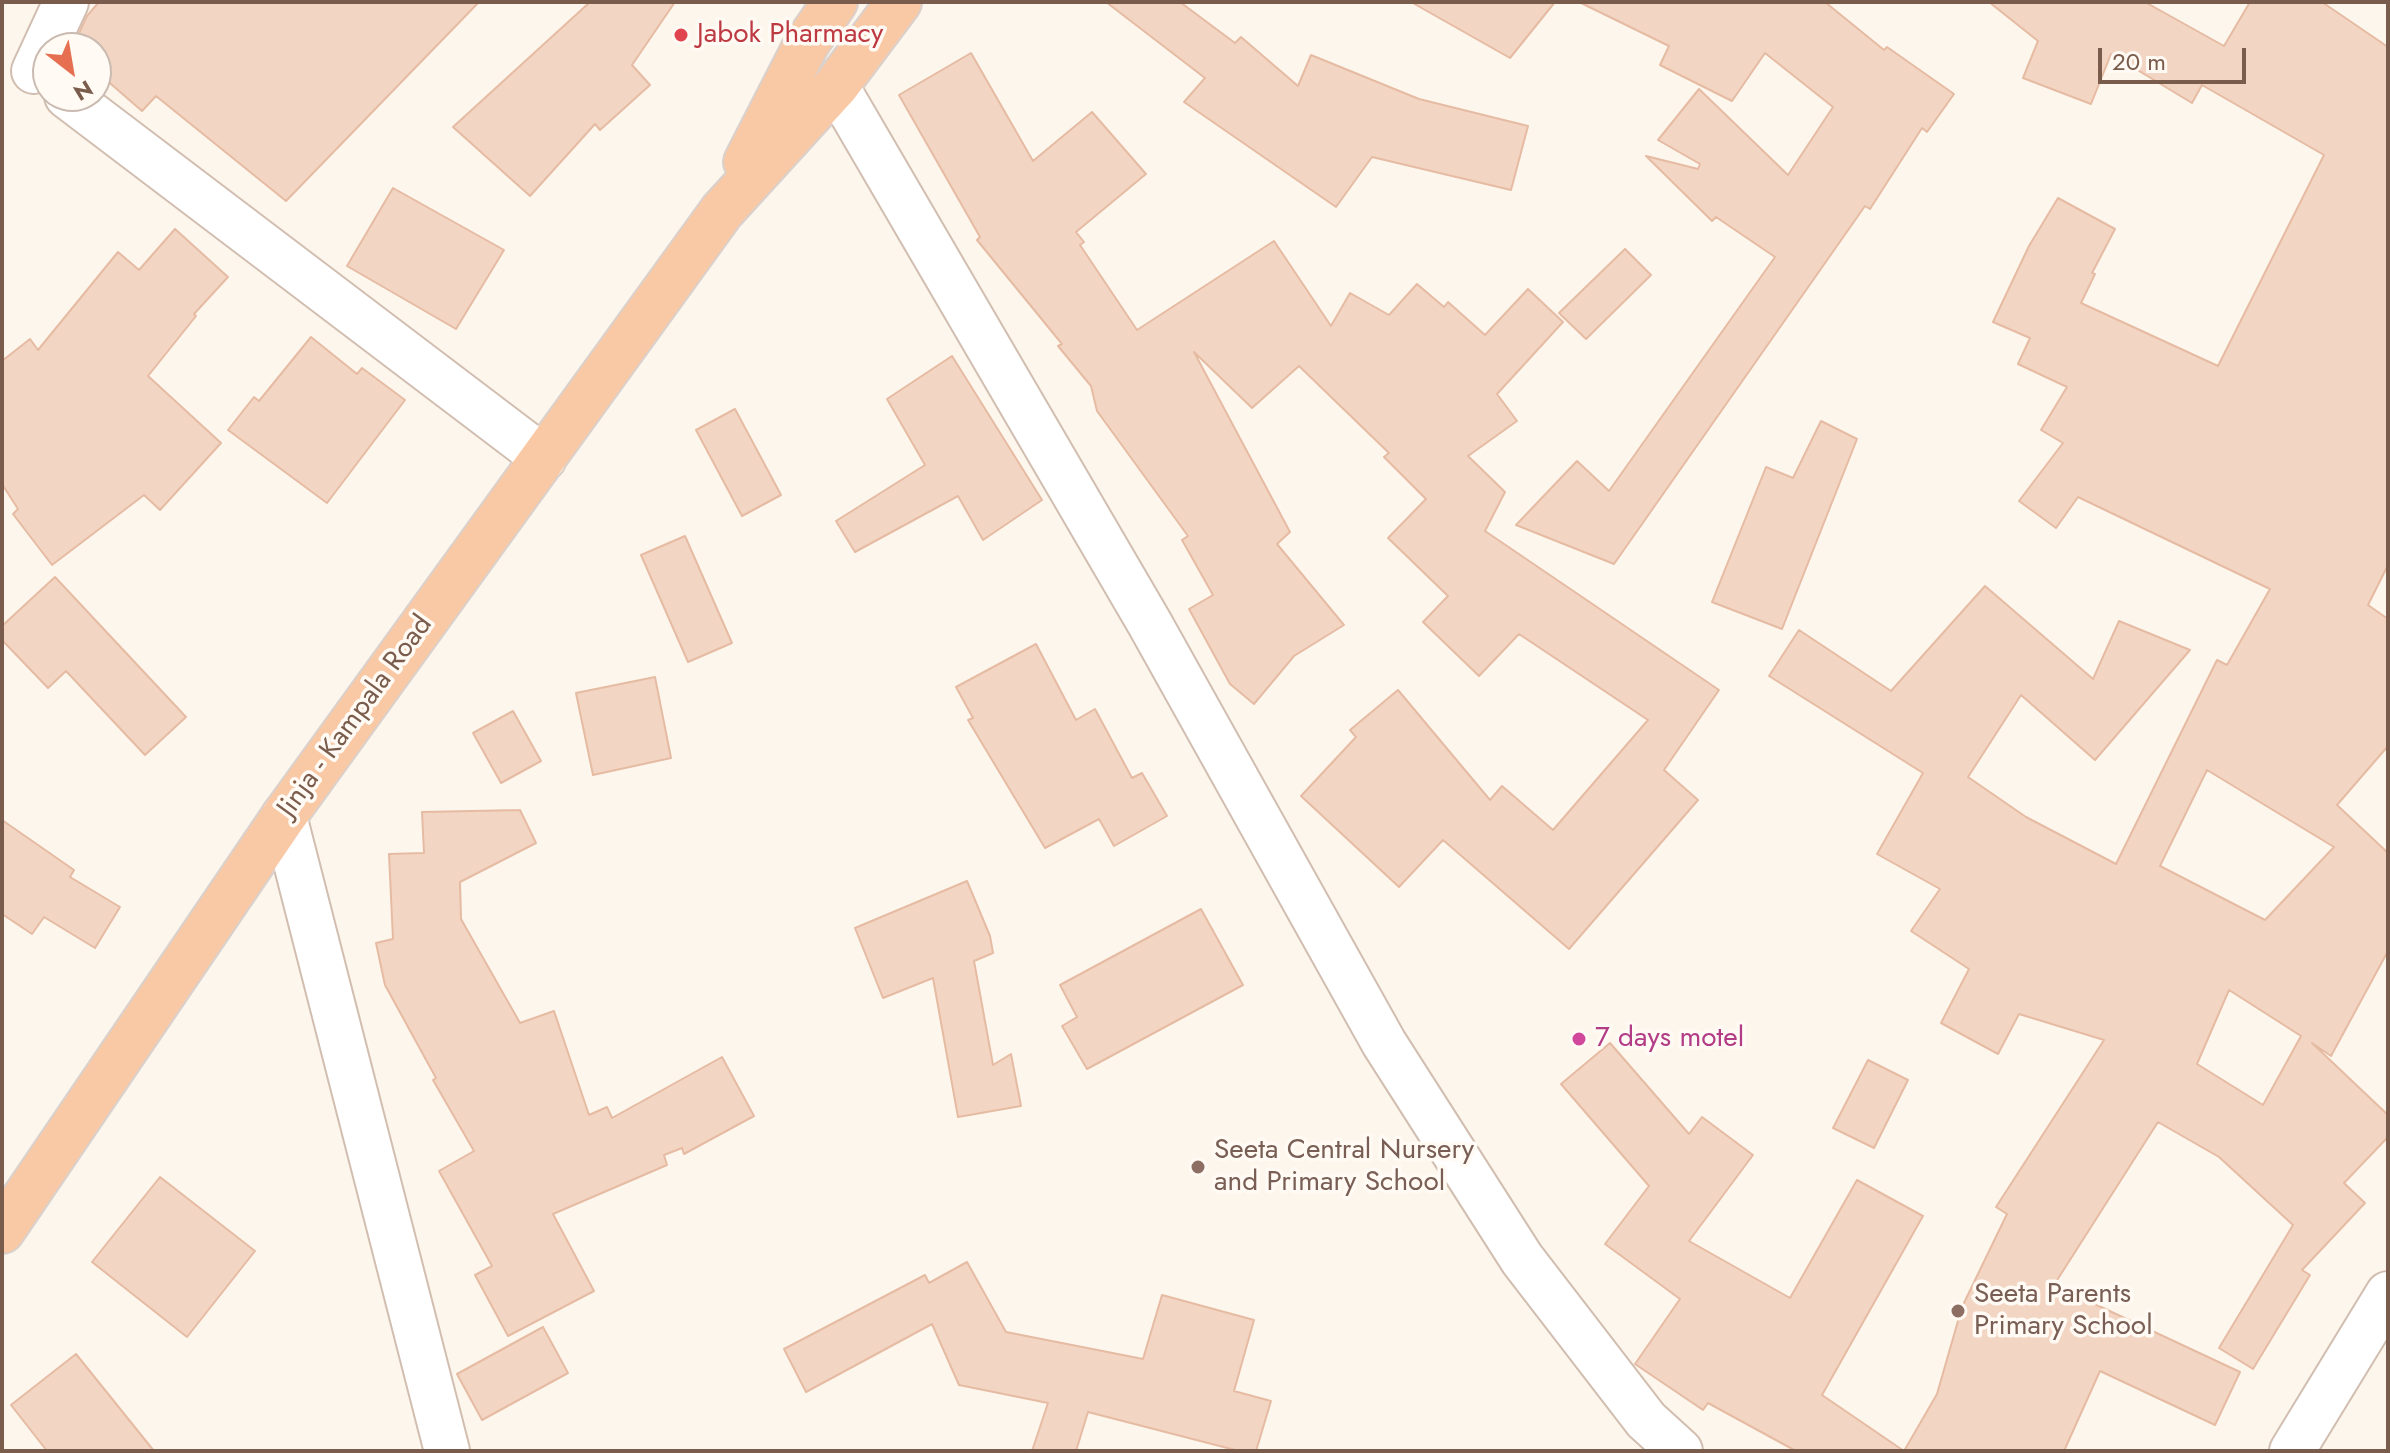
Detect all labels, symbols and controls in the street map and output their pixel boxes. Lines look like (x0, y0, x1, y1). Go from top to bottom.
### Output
place label: Jabok Pharmacy (697, 18, 883, 52)
marker: Jabok Pharmacy (672, 26, 690, 44)
north arrow (32, 32, 112, 112)
scale bar (2102, 32, 2250, 82)
text: 20 m (2112, 44, 2166, 79)
text: N (68, 73, 99, 109)
street label: Jinja - Kampala Road (272, 610, 440, 824)
place label: 7 days motel (1595, 1022, 1744, 1056)
marker: 7 days motel (1570, 1030, 1588, 1048)
place label: Seeta Central Nursery and Primary School (1214, 1134, 1474, 1200)
marker: Seeta Central Nursery and Primary School (1189, 1158, 1207, 1176)
place label: Seeta Parents Primary School (1974, 1278, 2153, 1344)
marker: Seeta Parents Primary School (1949, 1302, 1967, 1320)

